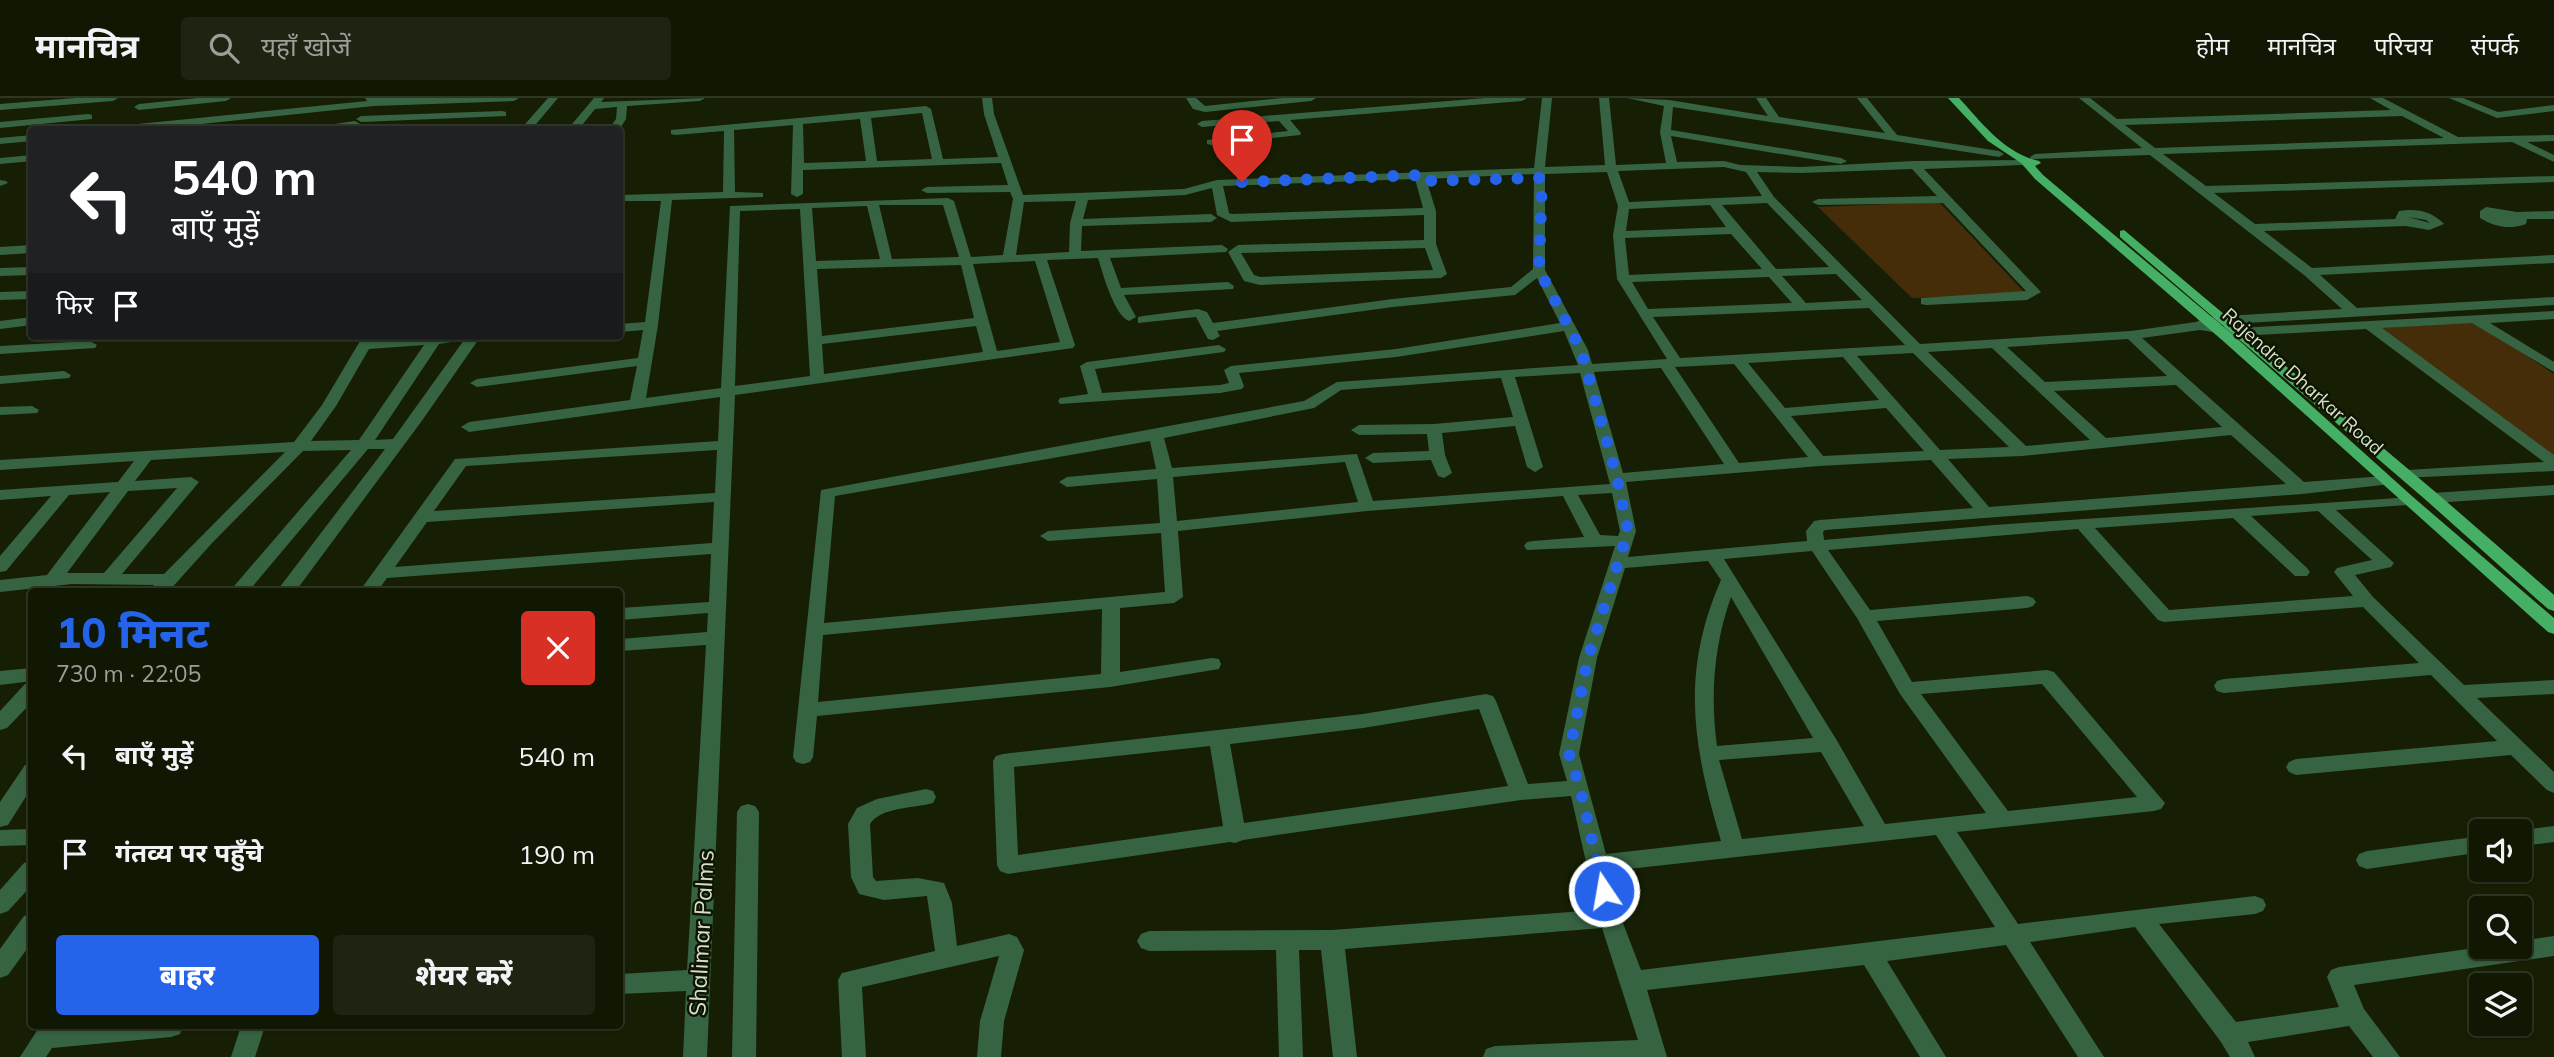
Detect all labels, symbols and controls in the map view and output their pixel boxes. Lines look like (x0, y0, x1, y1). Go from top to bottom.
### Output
search box (181, 17, 671, 80)
text: मानचित्र (35, 25, 139, 66)
icon: search (205, 29, 243, 67)
text: यहाँ खोजें (261, 30, 351, 63)
text: होम (2196, 31, 2229, 61)
text: मानचित्र (2267, 31, 2336, 61)
text: परिचय (2374, 31, 2433, 61)
text: संपर्क (2471, 31, 2519, 61)
pin (1212, 110, 1272, 182)
icon: arrive (1223, 121, 1261, 159)
text: 540 m (171, 146, 317, 207)
icon: left (56, 154, 147, 245)
text: बाएँ मुड़ें (171, 207, 260, 247)
icon: arrive (107, 287, 145, 325)
text: फिर (56, 288, 93, 321)
street label: Rajendra Dharkar Road (2218, 302, 2388, 460)
text: 10 मिनट (56, 606, 209, 659)
button: close (521, 611, 595, 685)
text: 730 m · 22:05 (56, 659, 201, 688)
icon: left (56, 737, 94, 775)
text: बाएँ मुड़ें (115, 738, 193, 771)
text: 540 m (519, 740, 595, 773)
map controls (2469, 819, 2532, 1036)
button: sound (2469, 819, 2532, 882)
icon: arrive (56, 835, 94, 873)
text: गंतव्य पर पहुँचे (115, 836, 263, 869)
text: 190 m (519, 838, 595, 871)
street label: Shalimar Palms (682, 849, 720, 1017)
position arrow (1567, 854, 1641, 928)
button: search (2469, 896, 2532, 959)
button: बाहर (56, 935, 319, 1015)
button: शेयर करें (333, 935, 595, 1015)
button: layers (2469, 973, 2532, 1036)

